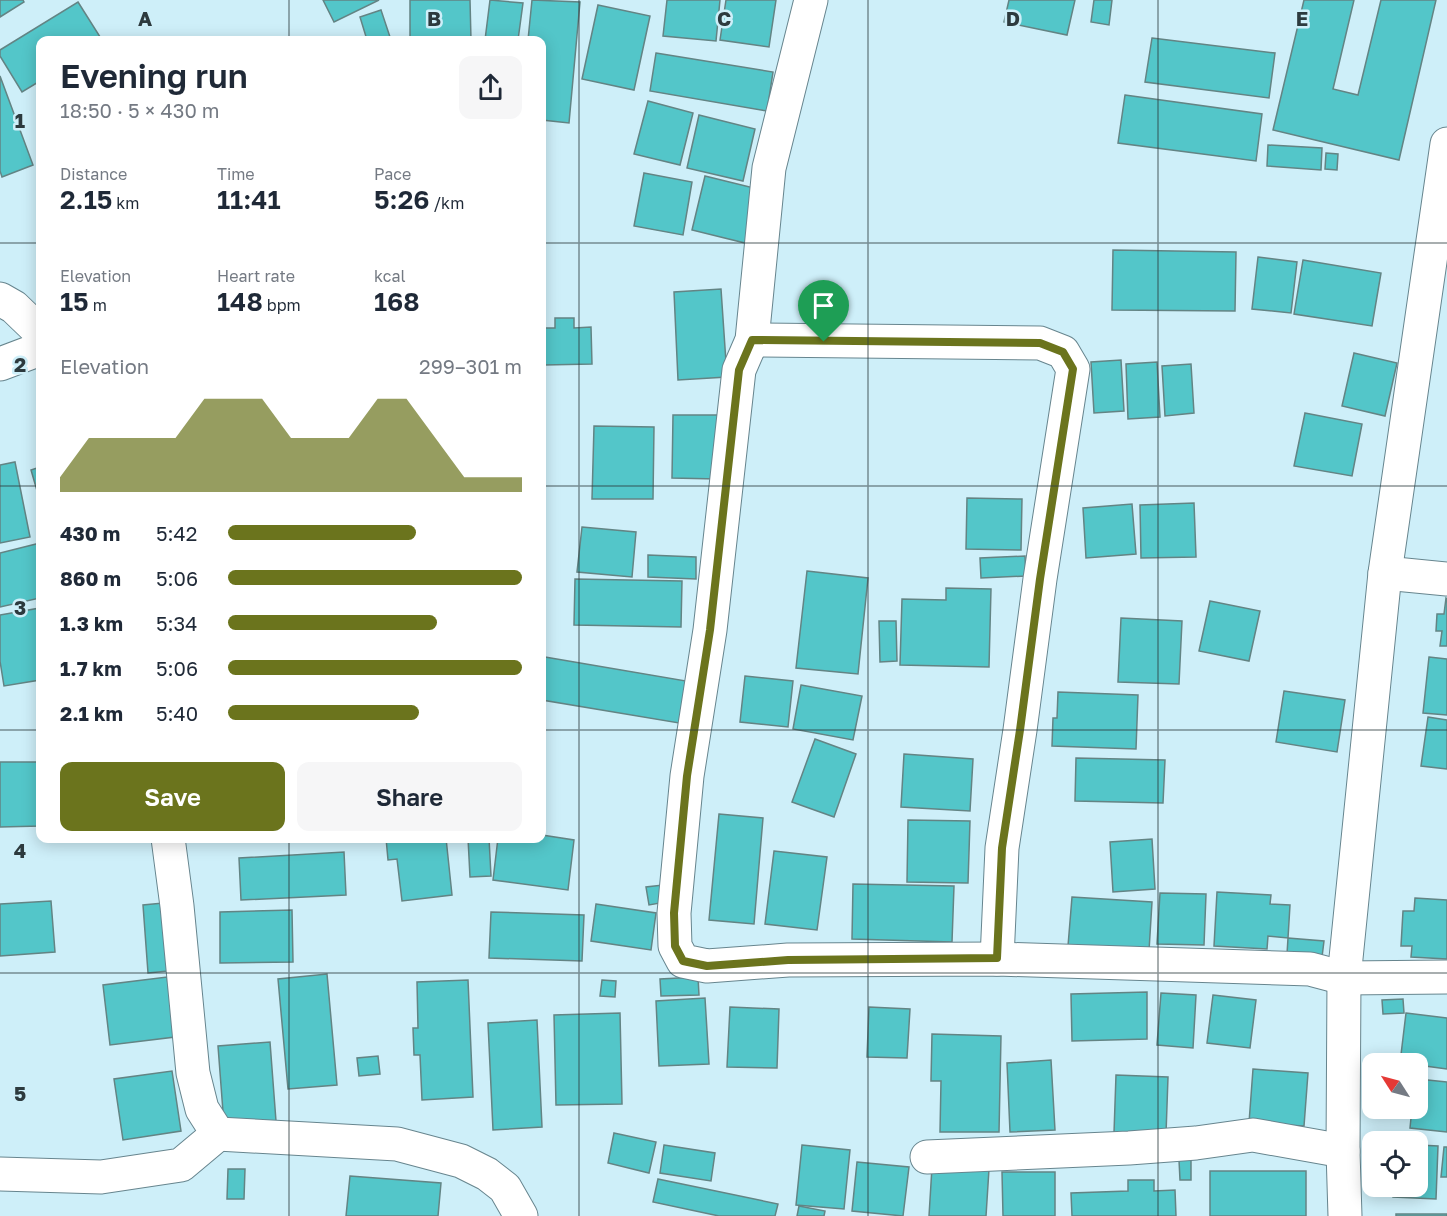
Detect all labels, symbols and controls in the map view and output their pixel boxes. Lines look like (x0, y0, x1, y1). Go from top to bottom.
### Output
text: A (138, 6, 152, 30)
text: B (427, 6, 441, 30)
text: C (717, 6, 731, 30)
text: D (1006, 6, 1020, 30)
text: E (1296, 6, 1308, 30)
text: Evening run (60, 56, 248, 95)
button: share (459, 56, 522, 119)
text: 18:50 · 5 × 430 m (60, 98, 220, 122)
text: 1 (15, 108, 25, 132)
text: Distance (60, 164, 127, 184)
text: Time (217, 164, 255, 184)
text: Pace (374, 164, 411, 184)
text: 2.15 (60, 184, 112, 215)
text: 11:41 (217, 184, 281, 215)
text: 5:26 (374, 184, 429, 215)
text: km (112, 193, 140, 213)
text: /km (429, 193, 464, 213)
text: Elevation (60, 266, 131, 286)
text: Heart rate (217, 266, 295, 286)
text: kcal (374, 266, 406, 286)
pin (798, 280, 849, 342)
text: 15 (60, 286, 89, 317)
text: 148 (217, 286, 263, 317)
text: 168 (374, 286, 420, 317)
icon: arrive (807, 289, 840, 322)
text: m (89, 295, 107, 315)
text: bpm (263, 295, 301, 315)
text: 2 (14, 352, 26, 376)
text: Elevation (60, 354, 149, 378)
text: 299–301 m (419, 354, 522, 378)
text: 430 m (60, 521, 120, 545)
text: 5:42 (156, 521, 197, 545)
text: 860 m (60, 566, 121, 590)
text: 5:06 (156, 566, 198, 590)
text: 3 (14, 595, 26, 619)
text: 1.3 km (60, 611, 123, 635)
text: 5:34 (156, 611, 198, 635)
text: 1.7 km (60, 656, 122, 680)
text: 5:06 (156, 656, 198, 680)
text: 2.1 km (60, 701, 123, 725)
text: 5:40 (156, 701, 198, 725)
button: Save (60, 762, 285, 831)
button: Share (297, 762, 522, 831)
text: 4 (14, 838, 26, 862)
north arrow (1362, 1053, 1428, 1119)
map controls (1362, 1053, 1428, 1197)
text: 5 (14, 1081, 26, 1105)
button: locate (1362, 1131, 1428, 1197)

